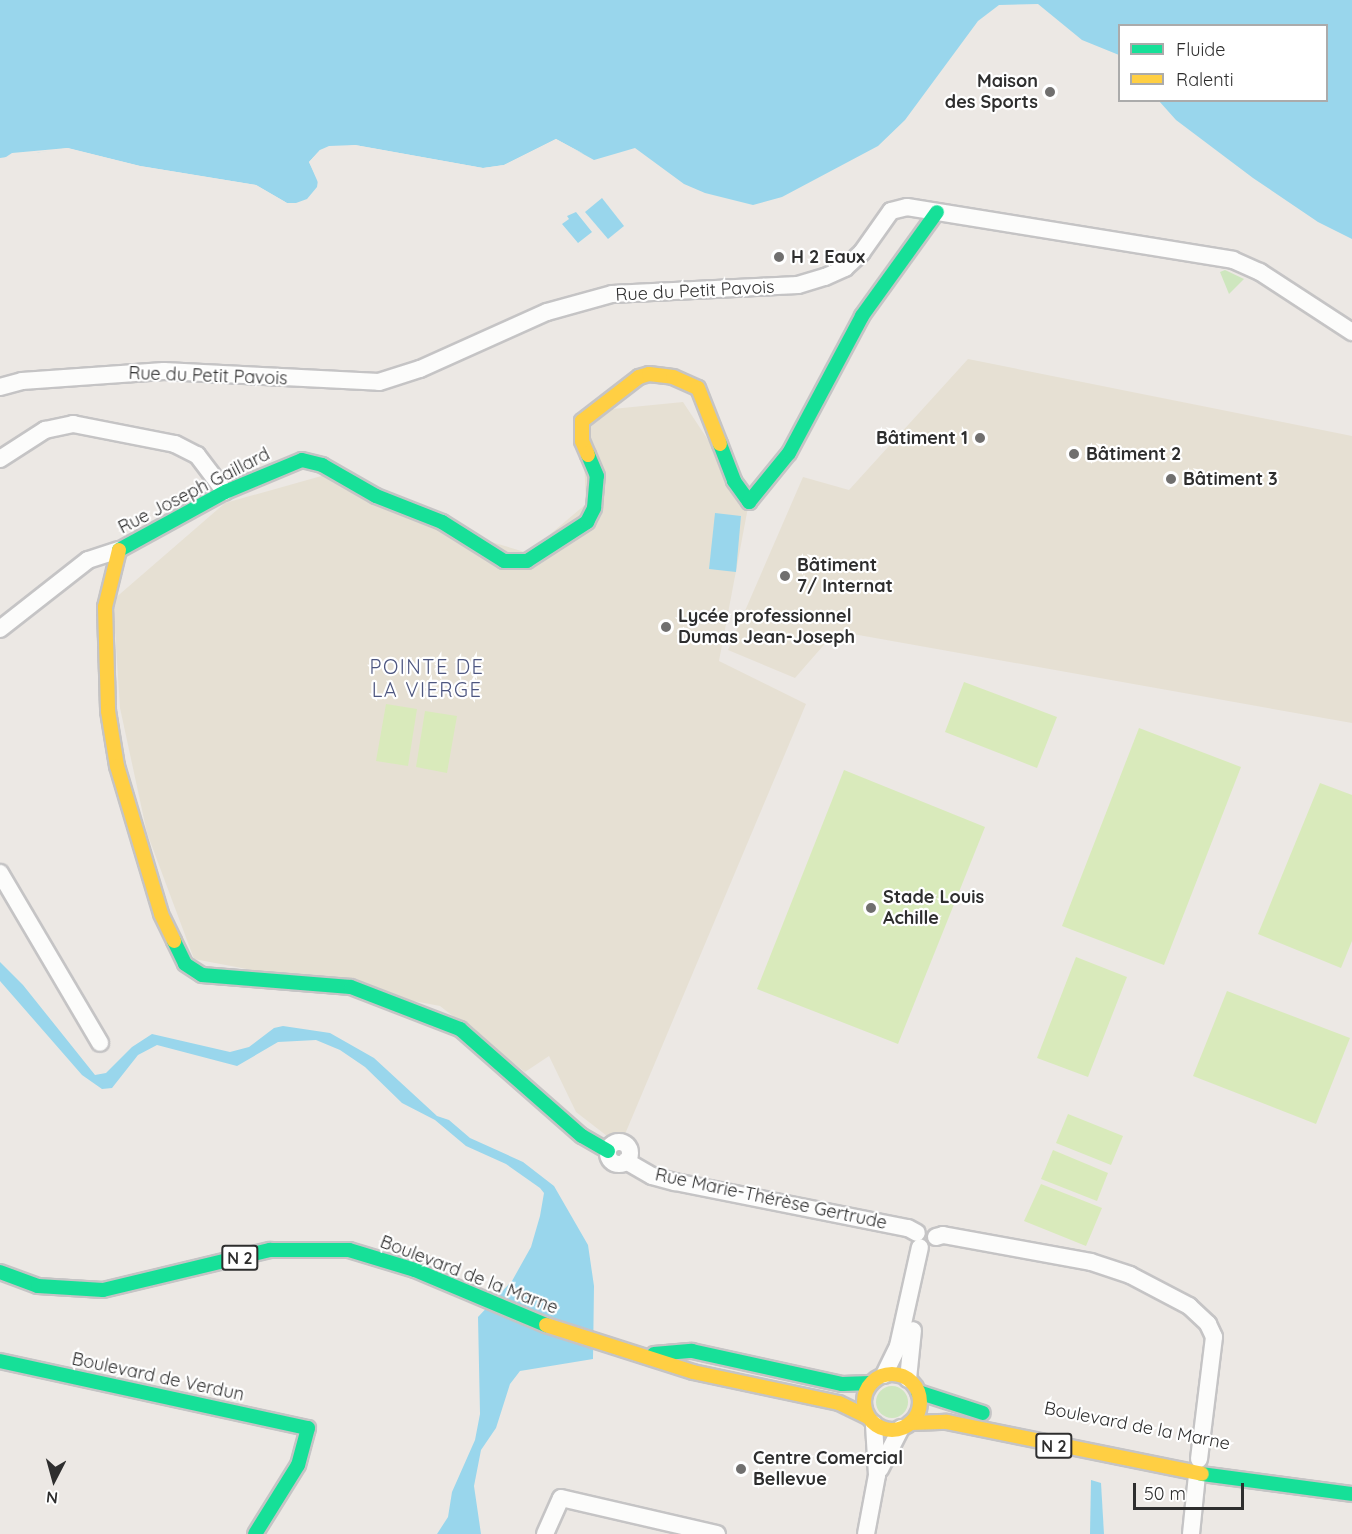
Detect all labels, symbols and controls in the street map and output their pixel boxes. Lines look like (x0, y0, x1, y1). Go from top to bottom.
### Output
legend (1118, 24, 1328, 102)
text: Fluide (1176, 38, 1225, 61)
text: Ralenti (1176, 68, 1234, 91)
place label: Maison des Sports (945, 71, 1038, 113)
marker: Maison des Sports (1043, 85, 1057, 99)
place label: H 2 Eaux (791, 246, 865, 268)
marker: H 2 Eaux (772, 250, 786, 264)
street label: Rue du Petit Pavois (615, 276, 775, 306)
street label: Rue du Petit Pavois (128, 362, 288, 390)
place label: Bâtiment 1 (876, 427, 968, 449)
marker: Bâtiment 1 (973, 431, 987, 445)
street label: Rue Joseph Gaillard (115, 443, 273, 539)
place label: Bâtiment 2 (1086, 443, 1181, 465)
marker: Bâtiment 2 (1067, 447, 1081, 461)
place label: Bâtiment 3 (1183, 468, 1278, 490)
marker: Bâtiment 3 (1164, 472, 1178, 486)
place label: Bâtiment 7/ Internat (797, 555, 893, 598)
marker: Bâtiment 7/ Internat (778, 569, 792, 583)
place label: Lycée professionnel Dumas Jean-Joseph (678, 606, 855, 648)
marker: Lycée professionnel Dumas Jean-Joseph (659, 620, 673, 634)
district label: POINTE DE LA VIERGE (370, 654, 484, 701)
place label: Stade Louis Achille (883, 887, 984, 930)
marker: Stade Louis Achille (864, 901, 878, 915)
street label: Rue Marie-Thérèse Gertrude (653, 1164, 889, 1234)
street label: Boulevard de la Marne (377, 1231, 561, 1319)
road number: N 2 (220, 1245, 260, 1271)
street label: Boulevard de Verdun (70, 1348, 246, 1406)
street label: Boulevard de la Marne (1042, 1397, 1232, 1455)
road number: N 2 (1034, 1433, 1074, 1459)
place label: Centre Comercial Bellevue (753, 1448, 903, 1490)
north arrow (24, 1450, 84, 1510)
marker: Centre Comercial Bellevue (734, 1462, 748, 1476)
scale bar (1136, 1471, 1247, 1509)
text: 50 m (1144, 1482, 1186, 1505)
text: N (45, 1487, 59, 1508)

